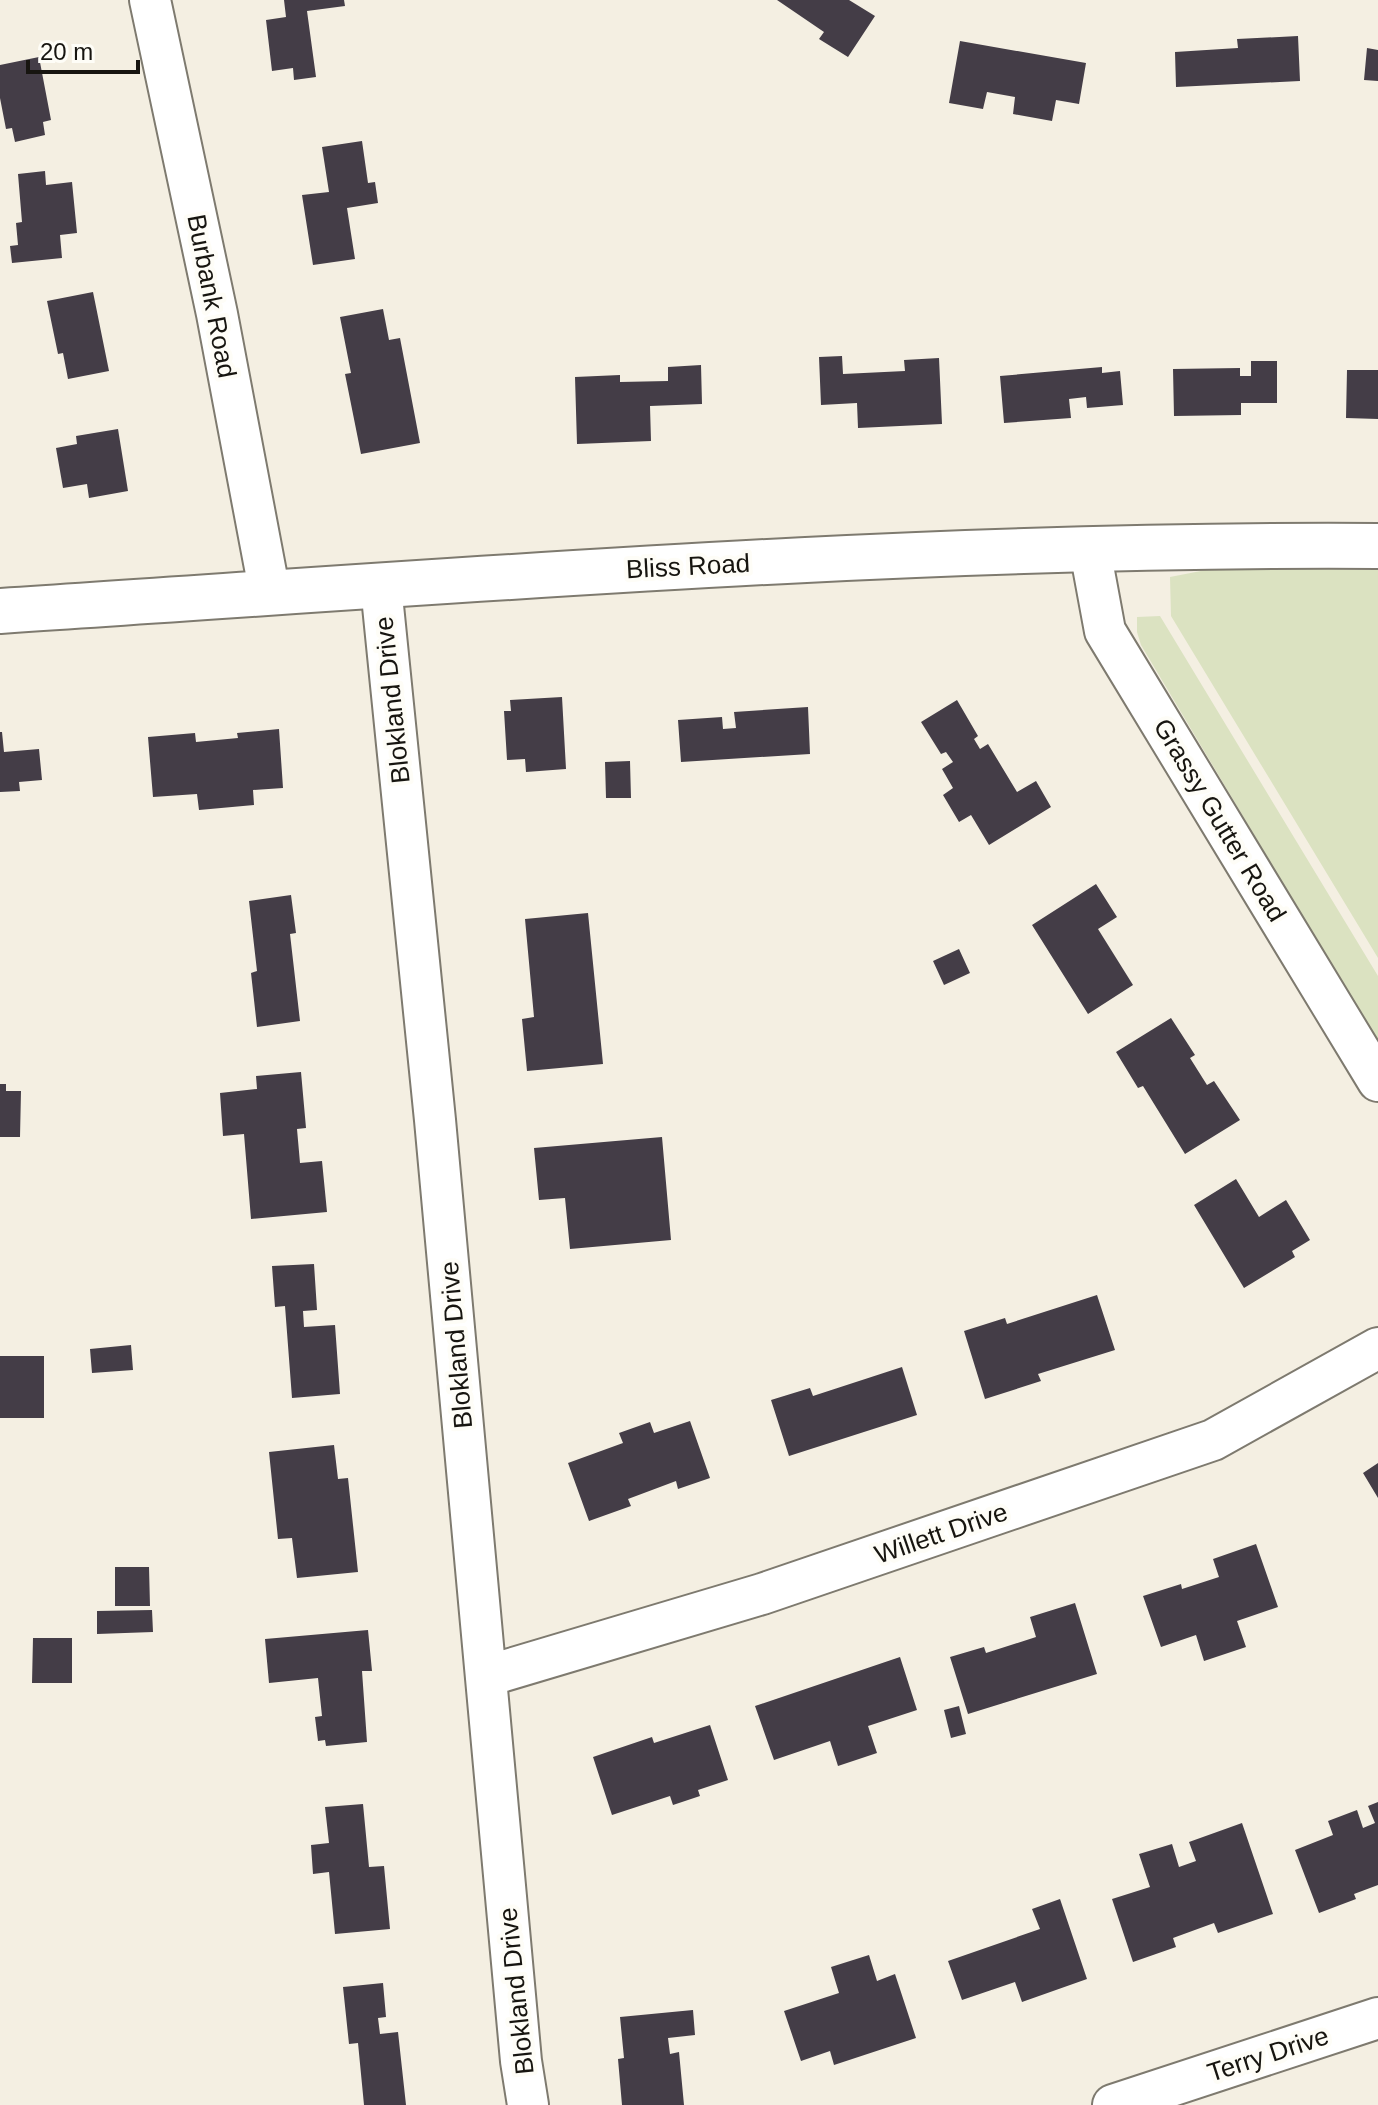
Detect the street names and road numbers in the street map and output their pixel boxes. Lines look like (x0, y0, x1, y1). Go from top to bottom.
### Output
street label: Burbank Road (181, 212, 243, 380)
street label: Bliss Road (625, 548, 751, 584)
street label: Blokland Drive (368, 615, 416, 785)
street label: Grassy Gutter Road (1148, 713, 1292, 927)
street label: Blokland Drive (434, 1260, 478, 1430)
street label: Willett Drive (871, 1496, 1011, 1570)
street label: Blokland Drive (492, 1906, 540, 2076)
street label: Terry Drive (1204, 2020, 1332, 2088)

